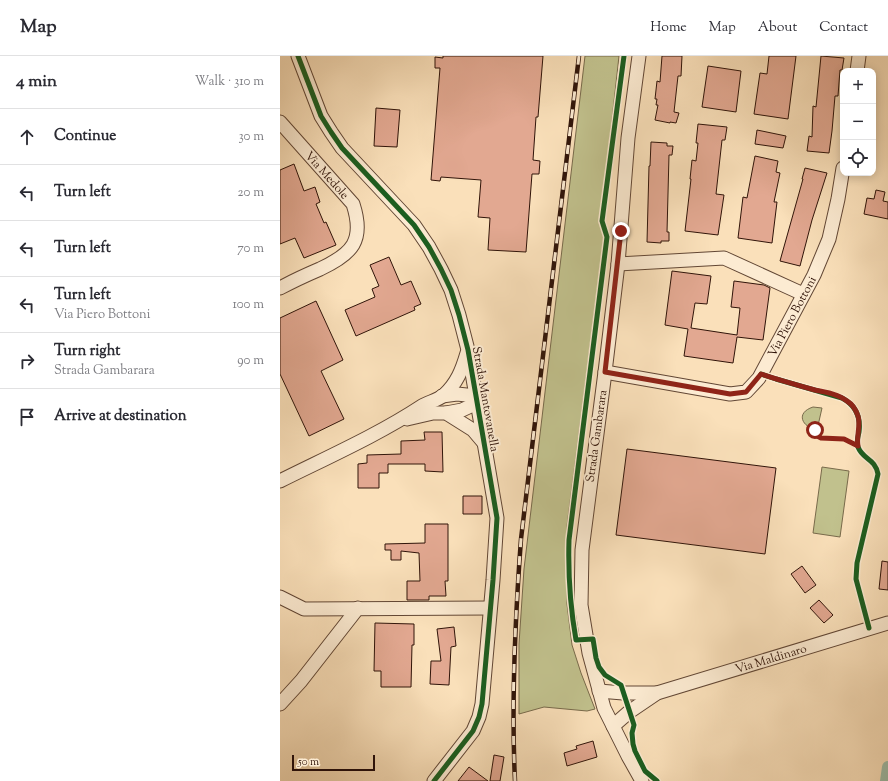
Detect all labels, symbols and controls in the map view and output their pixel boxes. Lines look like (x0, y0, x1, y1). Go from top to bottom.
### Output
text: Map (20, 14, 57, 41)
text: Home (650, 18, 687, 38)
text: Map (709, 18, 736, 38)
text: About (758, 18, 797, 38)
text: Contact (819, 18, 868, 38)
map controls (840, 68, 876, 176)
button: + (840, 68, 876, 104)
text: 4 min (16, 70, 57, 94)
text: Walk · 310 m (195, 73, 264, 91)
button: − (840, 104, 876, 140)
icon: ahead (16, 126, 38, 148)
text: Continue (54, 126, 116, 147)
text: 30 m (238, 128, 264, 146)
button: locate (840, 140, 876, 176)
street label: Via Medole (300, 148, 353, 204)
icon: left (16, 182, 38, 204)
text: Turn left (54, 182, 111, 203)
text: 20 m (238, 184, 264, 202)
route end (612, 222, 630, 240)
icon: left (16, 238, 38, 260)
text: Turn left (54, 238, 111, 259)
text: 70 m (237, 240, 264, 258)
street label: Via Piero Bottoni (764, 273, 822, 360)
text: Turn left (54, 285, 111, 306)
icon: left (16, 294, 38, 316)
text: 100 m (232, 296, 264, 314)
text: Via Piero Bottoni (54, 306, 150, 324)
text: Turn right (54, 341, 120, 362)
street label: Strada Mantovanella (467, 345, 503, 454)
icon: right (16, 350, 38, 372)
text: 90 m (237, 352, 264, 370)
text: Strada Gambarara (54, 362, 155, 380)
street label: Strada Gambarara (582, 388, 612, 483)
icon: arrive (16, 406, 38, 428)
text: Arrive at destination (54, 406, 187, 427)
route start (806, 421, 824, 439)
street label: Via Maldinaro (733, 640, 810, 679)
scale bar (292, 753, 375, 772)
text: 50 m (298, 754, 319, 770)

